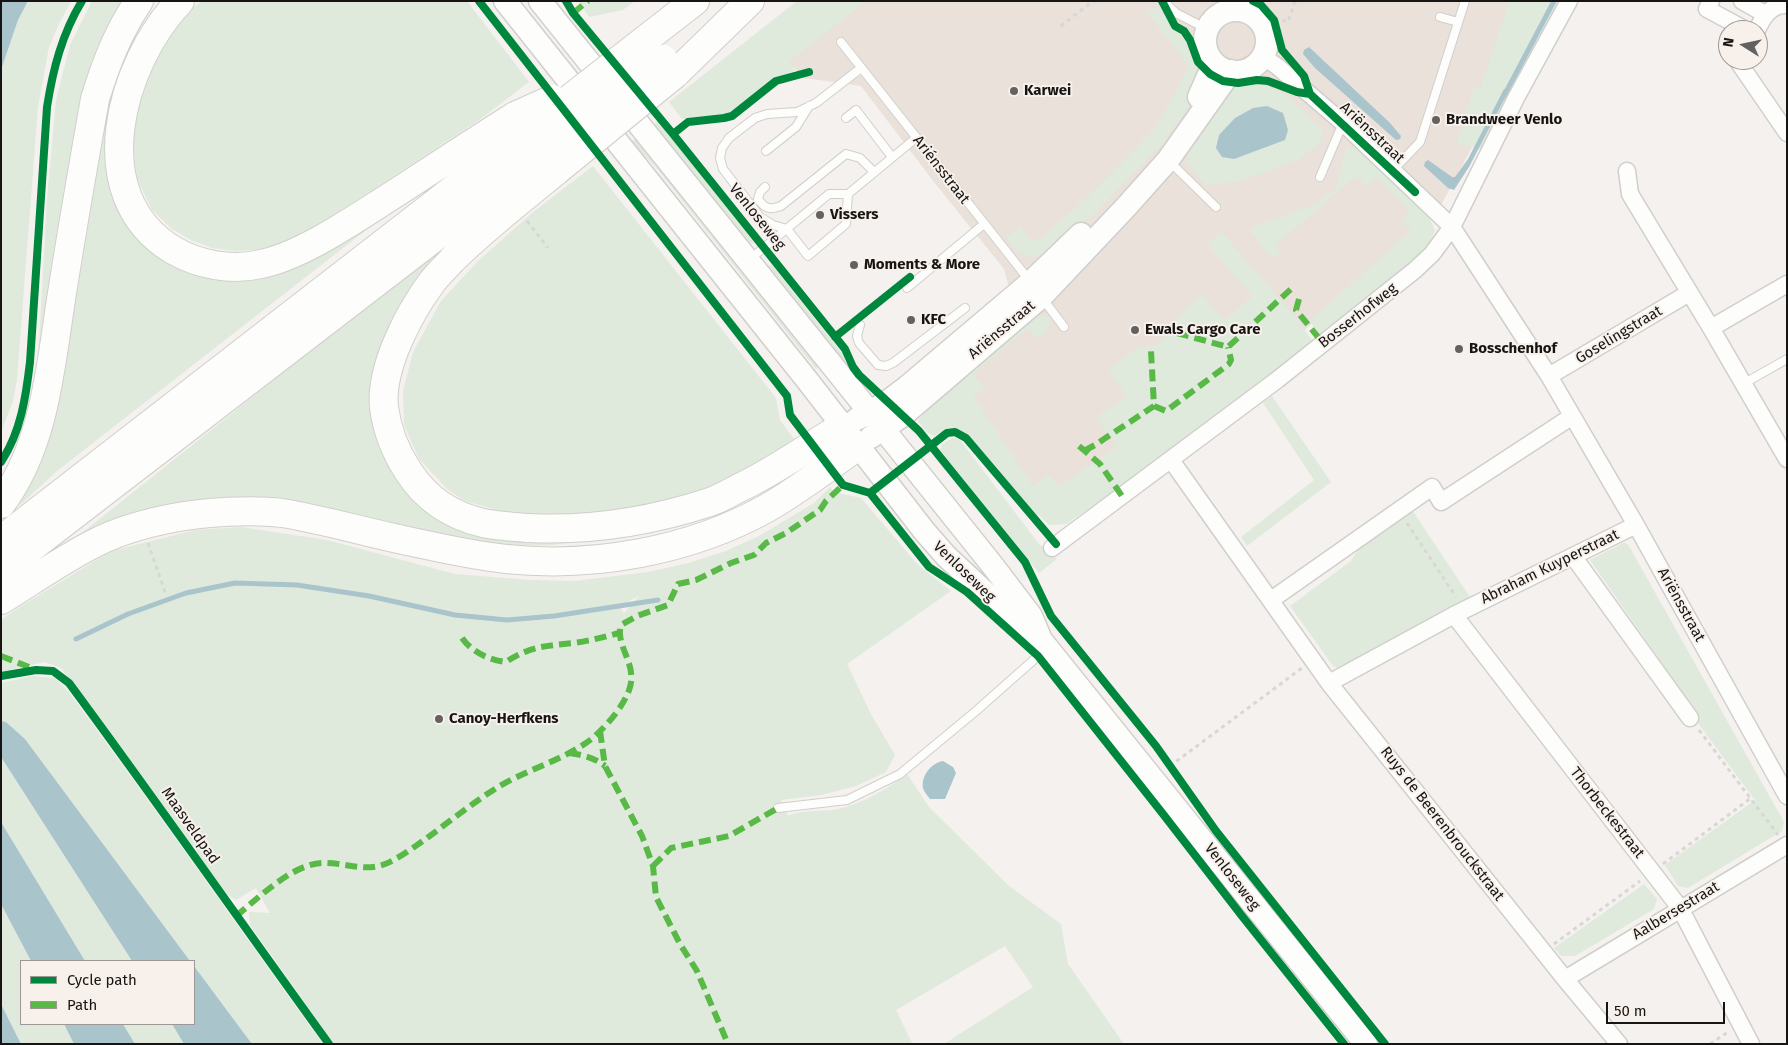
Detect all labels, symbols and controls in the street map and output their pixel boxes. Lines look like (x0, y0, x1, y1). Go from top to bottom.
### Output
north arrow (1718, 20, 1768, 70)
text: N (1720, 36, 1738, 49)
place label: Karwei (1024, 82, 1071, 100)
marker: Karwei (1008, 85, 1020, 97)
street label: Ariënsstraat (1336, 99, 1408, 167)
place label: Brandweer Venlo (1446, 111, 1562, 129)
marker: Brandweer Venlo (1430, 114, 1442, 126)
street label: Ariénsstraat (909, 132, 973, 208)
street label: Venloseweg (725, 180, 789, 254)
place label: Vissers (830, 206, 879, 224)
marker: Vissers (814, 209, 826, 221)
place label: Moments & More (864, 256, 980, 274)
marker: Moments & More (848, 259, 860, 271)
street label: Bosserhofweg (1315, 280, 1401, 352)
street label: Ariënsstraat (965, 297, 1039, 363)
street label: Goselingstraat (1572, 302, 1666, 368)
place label: KFC (921, 311, 946, 329)
marker: KFC (905, 314, 917, 326)
place label: Ewals Cargo Care (1145, 321, 1260, 339)
marker: Ewals Cargo Care (1129, 324, 1141, 336)
place label: Bosschenhof (1469, 340, 1557, 358)
marker: Bosschenhof (1453, 343, 1465, 355)
street label: Abraham Kuyperstraat (1478, 526, 1622, 608)
street label: Venloseweg (929, 538, 999, 606)
street label: Ariënsstraat (1653, 565, 1709, 645)
place label: Canoy-Herfkens (449, 710, 559, 728)
marker: Canoy-Herfkens (433, 713, 445, 725)
street label: Ruys de Beerenbrouckstraat (1376, 743, 1508, 905)
street label: Thorbeckestraat (1566, 764, 1648, 862)
street label: Maasveldpad (157, 784, 223, 868)
street label: Venloseweg (1200, 840, 1264, 914)
street label: Aalbersestraat (1629, 878, 1723, 944)
legend (20, 960, 195, 1025)
text: Cycle path (67, 971, 137, 989)
scale bar (1608, 992, 1727, 1024)
text: Path (67, 996, 97, 1014)
text: 50 m (1614, 1002, 1647, 1020)

